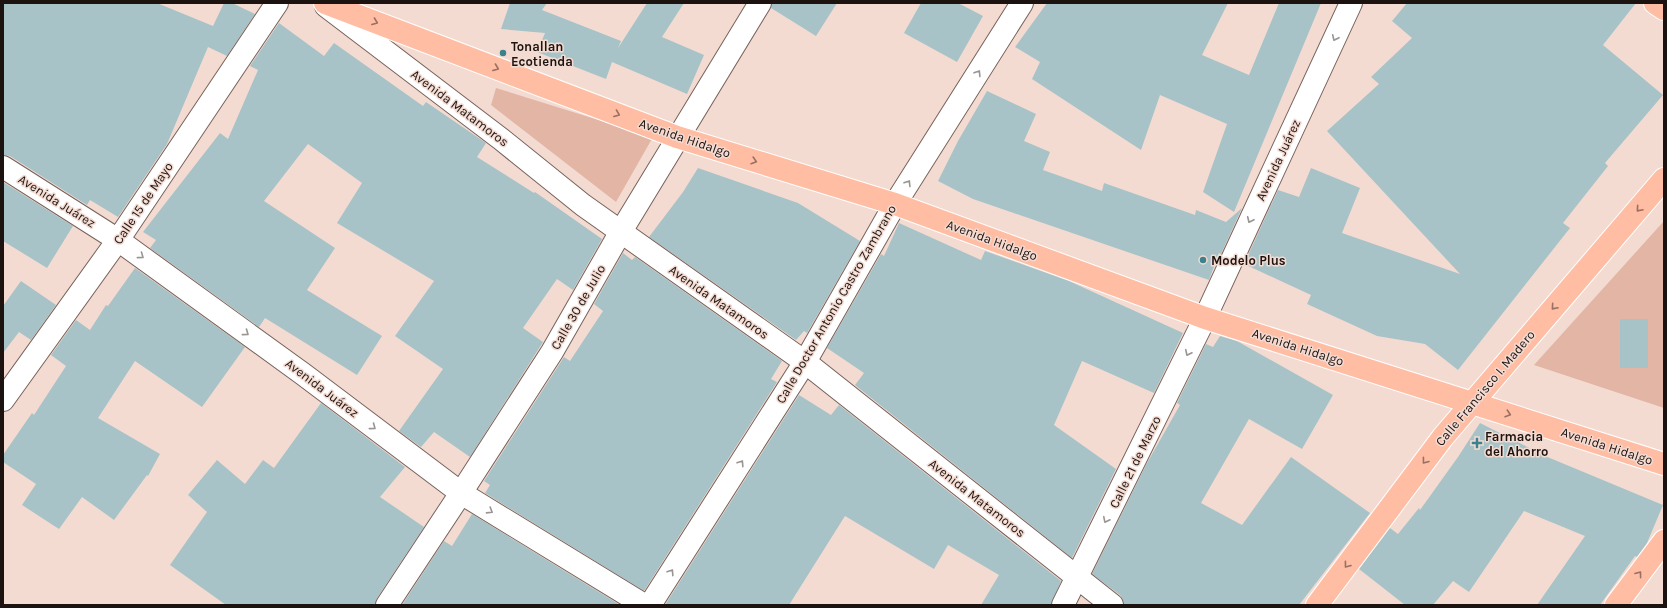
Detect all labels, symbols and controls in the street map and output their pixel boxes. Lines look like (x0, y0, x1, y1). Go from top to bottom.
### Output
one-way arrow (371, 17, 378, 25)
one-way arrow (1332, 34, 1340, 42)
place label: Tonallan Ecotienda (511, 39, 573, 69)
marker: Tonallan Ecotienda (498, 48, 508, 58)
one-way arrow (492, 64, 499, 72)
street label: Avenida Matamoros (408, 66, 512, 150)
one-way arrow (973, 70, 980, 77)
one-way arrow (614, 110, 621, 118)
street label: Avenida Hidalgo (637, 115, 733, 161)
street label: Avenida Juárez (1253, 117, 1303, 203)
one-way arrow (750, 156, 757, 165)
street label: Calle 15 de Mayo (110, 159, 176, 247)
street label: Avenida Juárez (16, 171, 98, 231)
one-way arrow (903, 180, 911, 187)
street label: Calle Doctor Antonio Castro Zambrano (773, 202, 899, 406)
one-way arrow (1636, 204, 1643, 211)
one-way arrow (1247, 216, 1255, 223)
street label: Avenida Hidalgo (945, 217, 1039, 263)
one-way arrow (137, 252, 144, 259)
place label: Modelo Plus (1211, 253, 1286, 268)
marker: Modelo Plus (1198, 255, 1208, 265)
street label: Calle 30 de Julio (548, 262, 608, 352)
street label: Avenida Matamoros (666, 262, 772, 342)
one-way arrow (1551, 302, 1558, 310)
street label: Avenida Hidalgo (1250, 325, 1346, 369)
street label: Calle Francisco I. Madero (1432, 327, 1538, 449)
one-way arrow (242, 328, 249, 335)
one-way arrow (1185, 348, 1193, 356)
street label: Avenida Juárez (282, 356, 362, 420)
one-way arrow (1505, 409, 1512, 418)
street label: Calle 21 de Marzo (1106, 413, 1164, 511)
one-way arrow (369, 422, 376, 429)
street label: Avenida Hidalgo (1559, 424, 1655, 468)
place label: Farmacia del Ahorro (1485, 429, 1548, 459)
marker: Farmacia del Ahorro (1472, 438, 1482, 448)
street label: Avenida Matamoros (926, 456, 1028, 540)
one-way arrow (1423, 456, 1430, 463)
one-way arrow (736, 460, 744, 467)
one-way arrow (486, 506, 493, 514)
one-way arrow (1103, 515, 1111, 523)
one-way arrow (1345, 560, 1352, 567)
one-way arrow (666, 569, 673, 576)
one-way arrow (1635, 571, 1642, 578)

